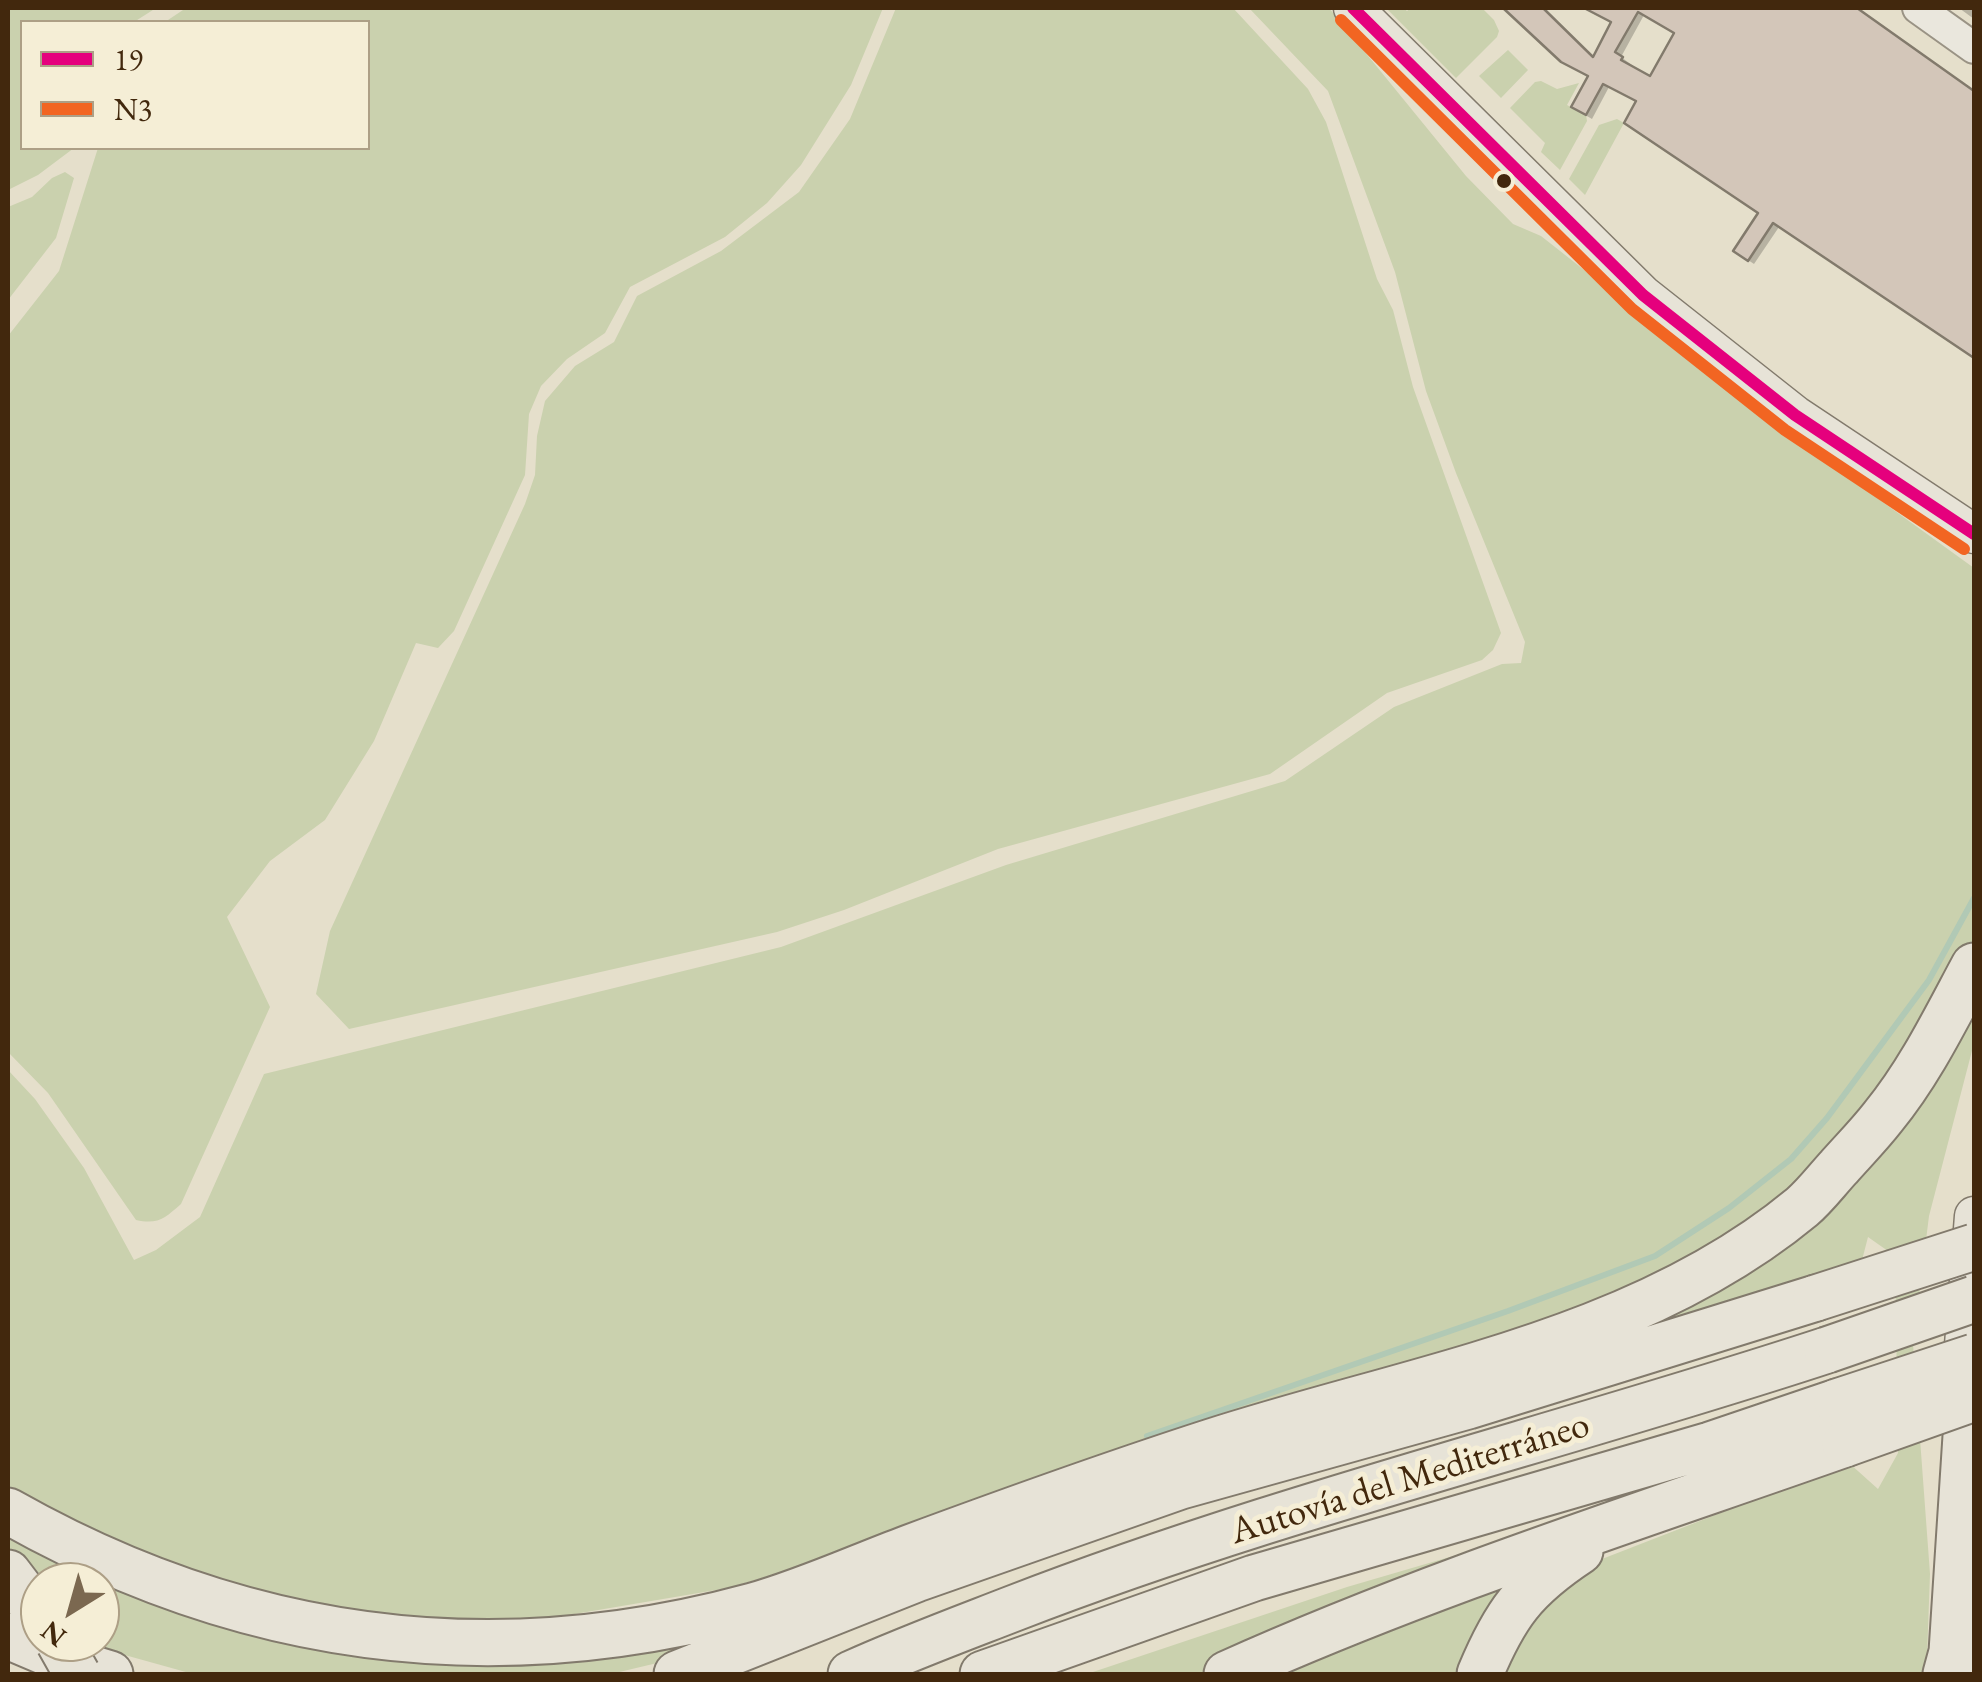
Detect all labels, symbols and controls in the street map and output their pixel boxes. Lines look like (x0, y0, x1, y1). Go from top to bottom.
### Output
legend (20, 20, 370, 150)
text: 19 (114, 40, 143, 79)
text: N3 (114, 90, 152, 129)
unlabelled marker (1494, 171, 1514, 191)
street label: Autovía del Mediterráneo (1225, 1403, 1595, 1555)
north arrow (20, 1562, 120, 1662)
text: N (33, 1613, 73, 1656)

